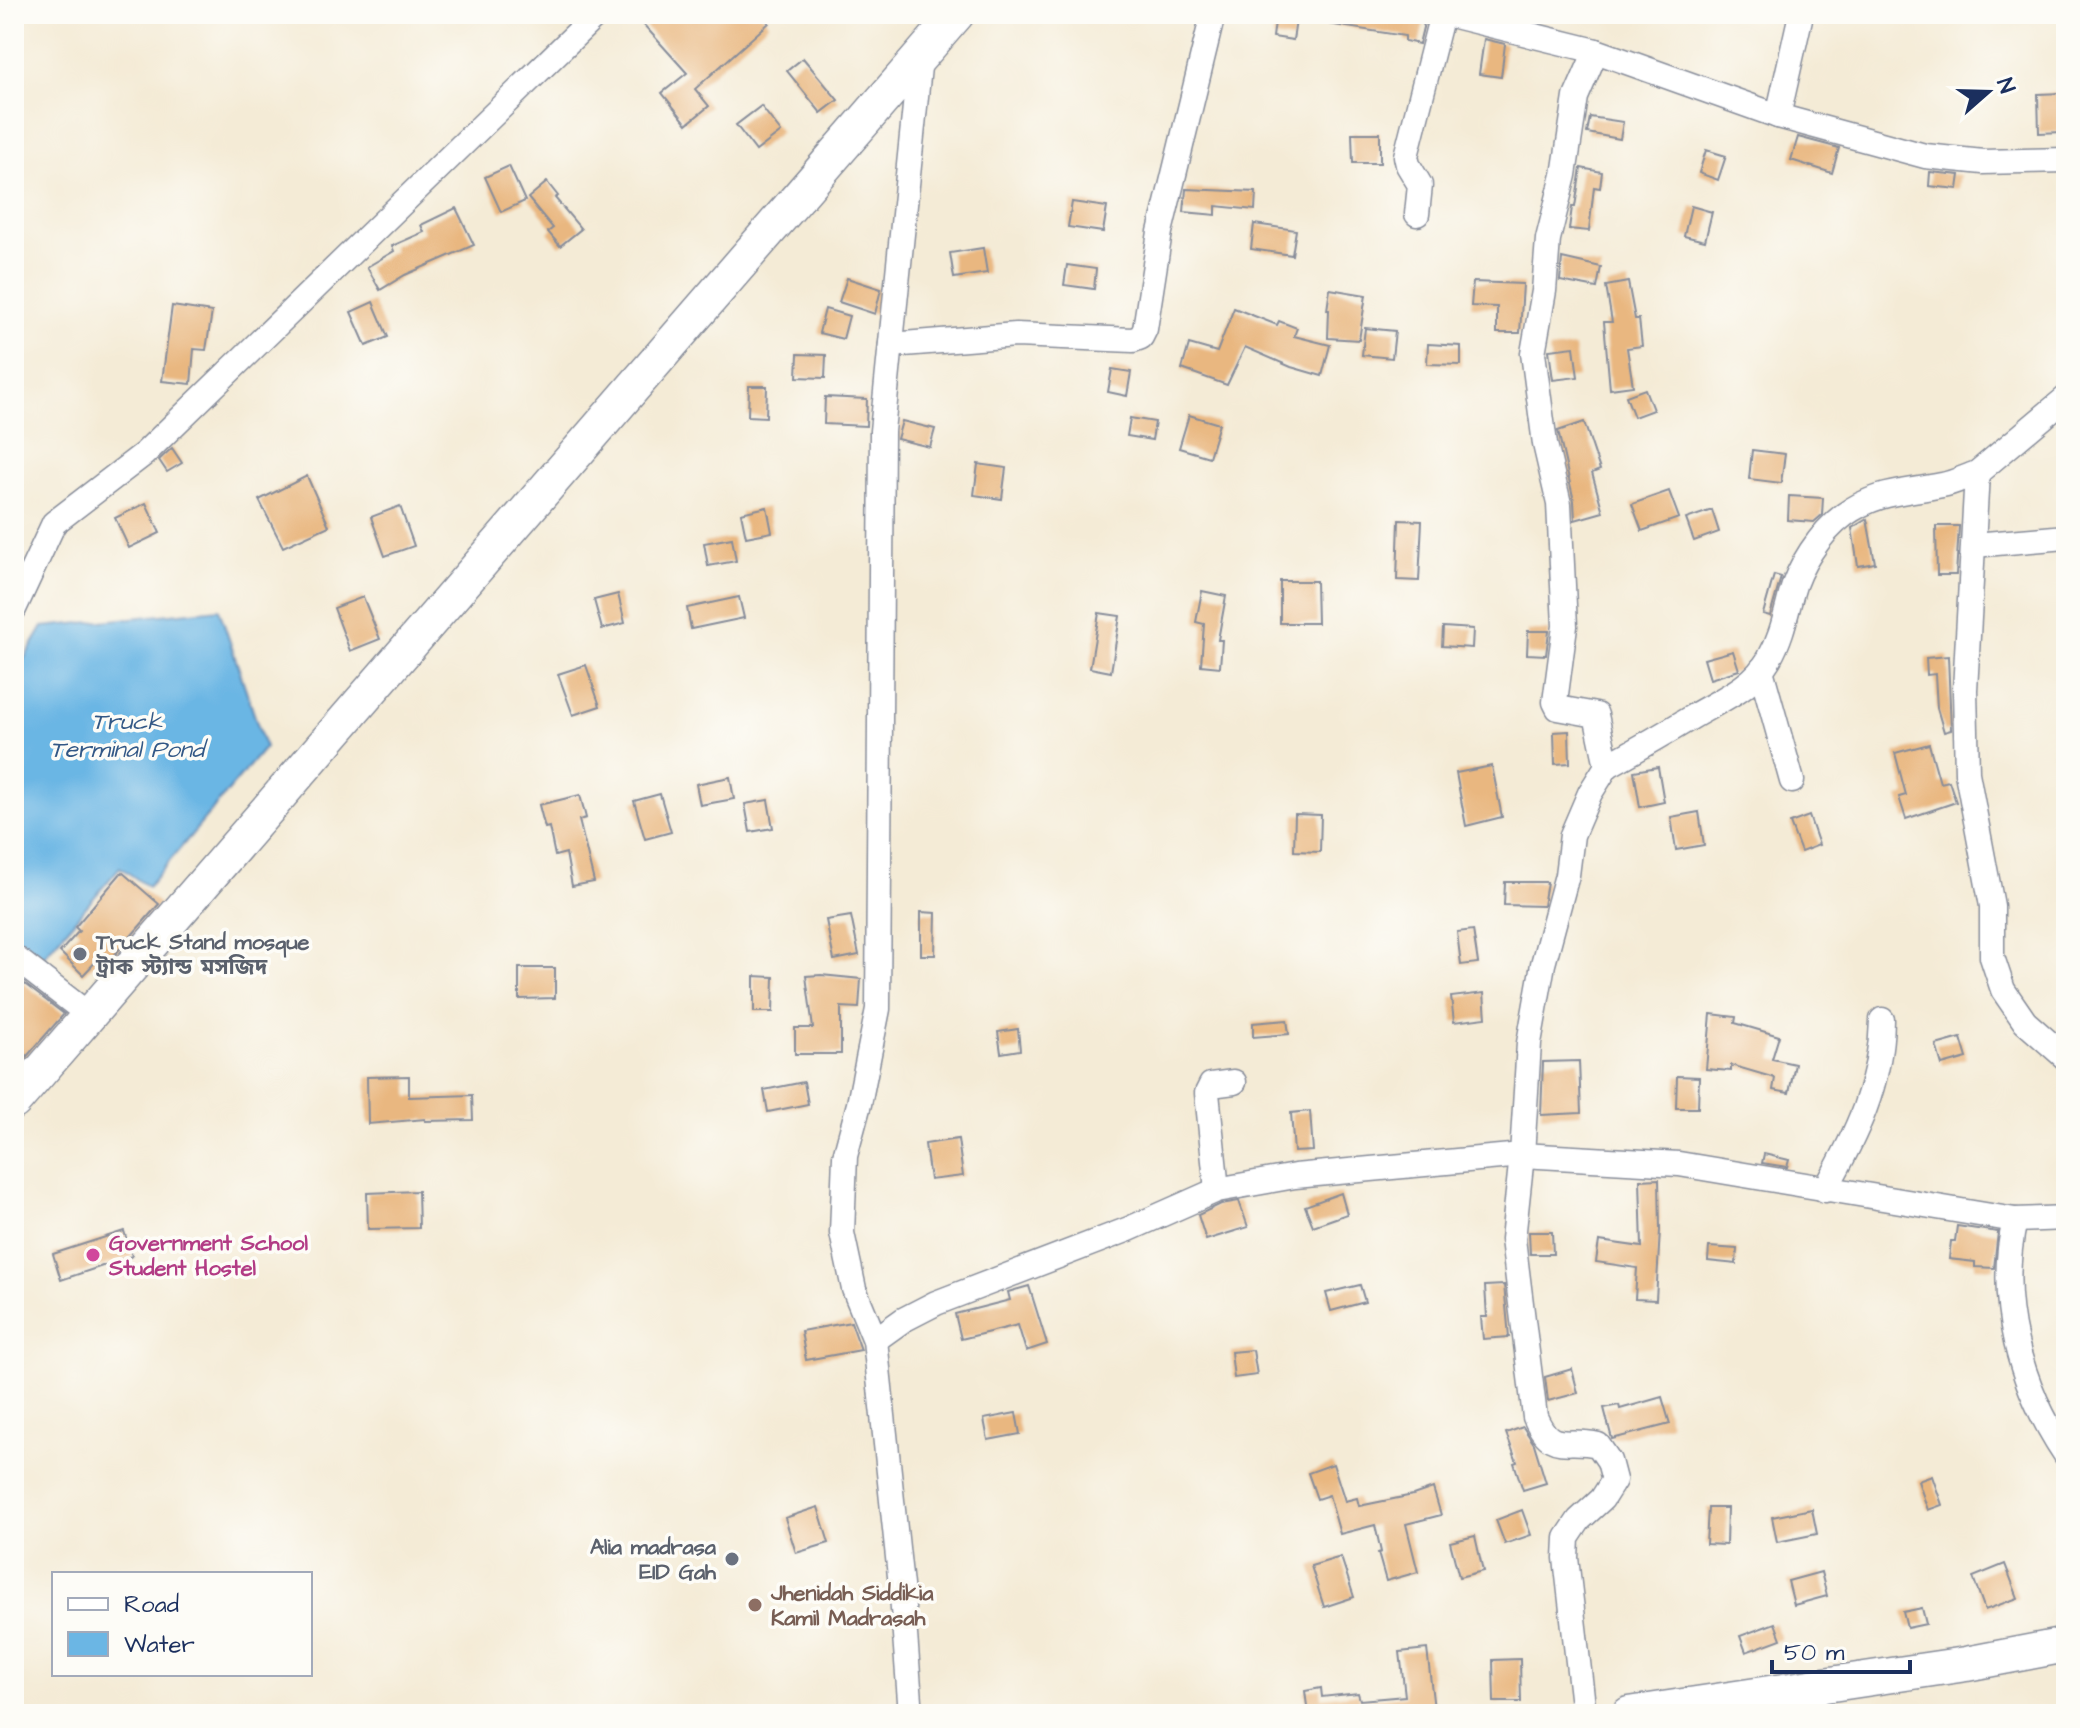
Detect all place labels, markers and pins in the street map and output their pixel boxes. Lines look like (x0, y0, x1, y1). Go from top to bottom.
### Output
place label: Truck Stand mosque ট্রাক স্ট্যান্ড মসজিদ (95, 927, 310, 983)
marker: Truck Stand mosque ট্রাক স্ট্যান্ড মসজিদ (71, 945, 89, 963)
place label: Government School Student Hostel (108, 1228, 308, 1284)
marker: Government School Student Hostel (84, 1246, 102, 1264)
place label: Alia madrasa EID Gah (590, 1532, 717, 1588)
marker: Alia madrasa EID Gah (723, 1550, 741, 1568)
place label: Jhenidah Siddikia Kamil Madrasah (770, 1578, 934, 1634)
marker: Jhenidah Siddikia Kamil Madrasah (746, 1596, 764, 1614)

